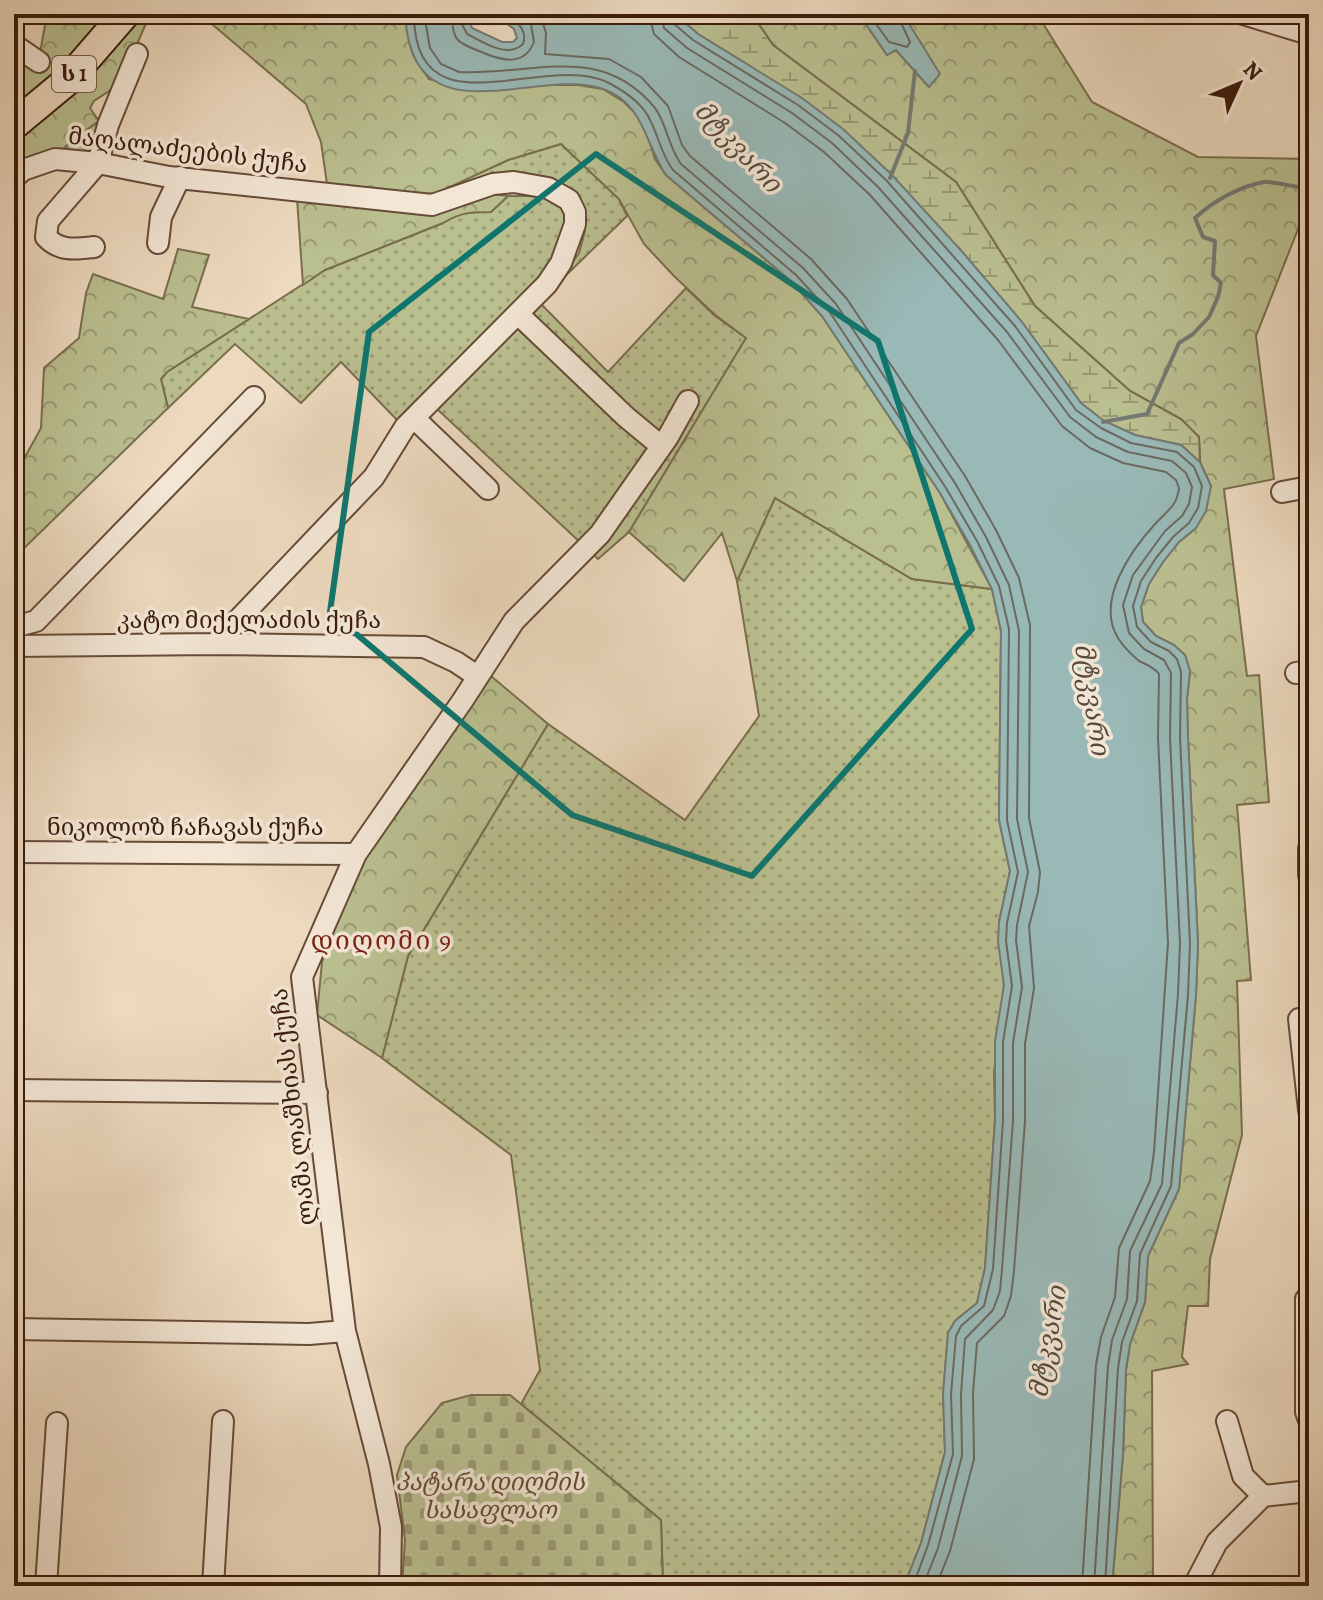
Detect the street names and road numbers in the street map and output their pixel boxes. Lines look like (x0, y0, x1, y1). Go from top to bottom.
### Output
road number: ს 1 (52, 56, 96, 92)
street label: მაღალაძეების ქუჩა (66, 119, 310, 181)
street label: კატო მიქელაძის ქუჩა (117, 604, 381, 636)
street label: ნიკოლოზ ჩაჩავას ქუჩა (46, 811, 324, 843)
street label: ლაშა ლაშხიას ქუჩა (263, 987, 323, 1227)

